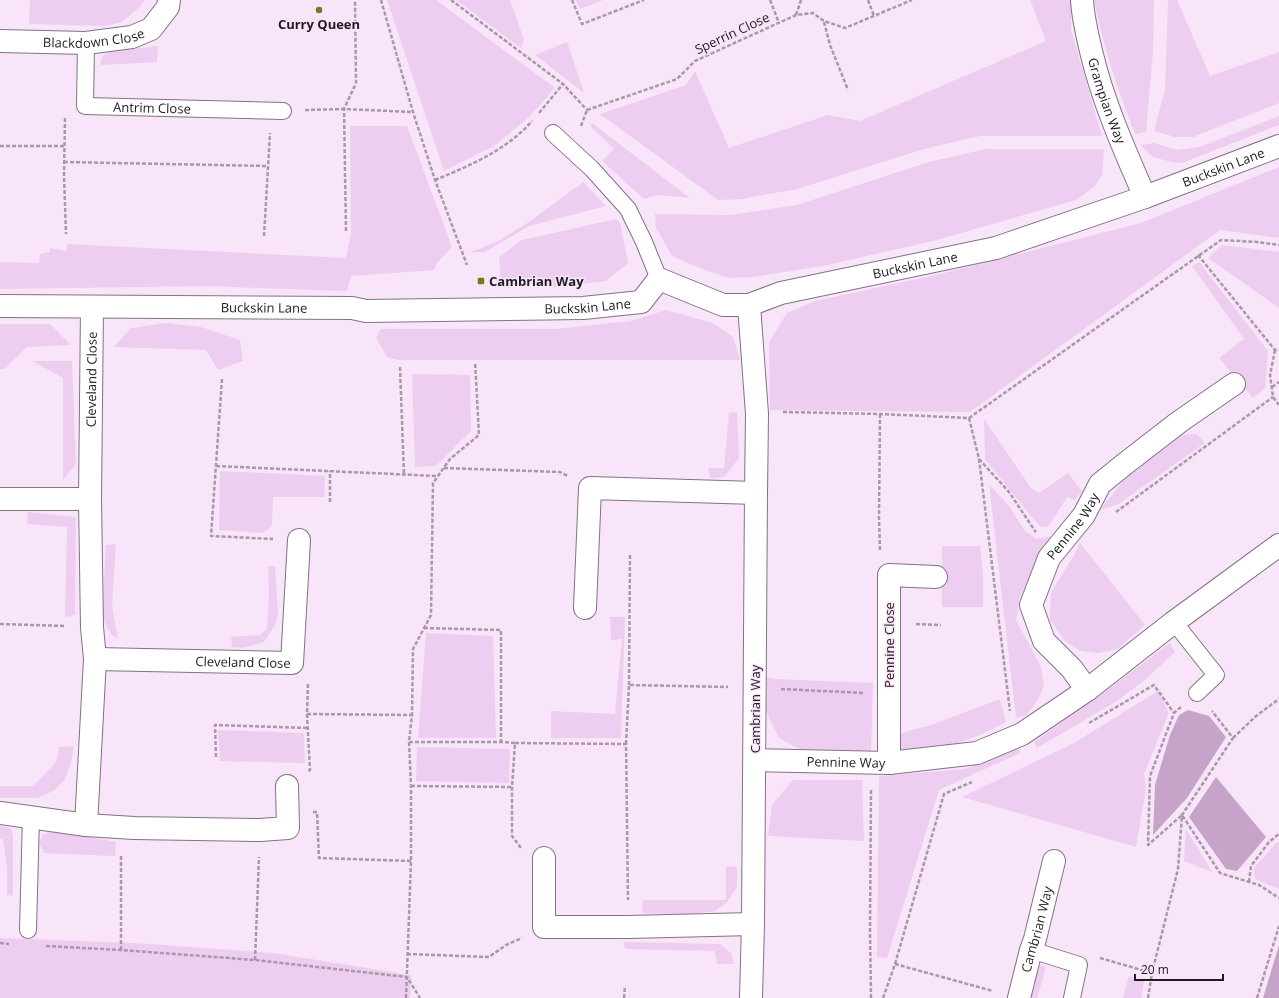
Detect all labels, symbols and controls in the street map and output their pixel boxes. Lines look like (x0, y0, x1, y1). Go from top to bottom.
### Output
marker: Curry Queen (314, 5, 324, 15)
street label: Sperrin Close (692, 8, 772, 58)
place label: Curry Queen (278, 15, 360, 33)
street label: Blackdown Close (43, 24, 147, 52)
street label: Grampian Way (1084, 56, 1130, 147)
street label: Antrim Close (113, 98, 191, 118)
street label: Buckskin Lane (1180, 143, 1267, 191)
street label: Buckskin Lane (871, 247, 959, 283)
place label: Cambrian Way (489, 272, 584, 290)
marker: Cambrian Way (476, 276, 486, 286)
street label: Buckskin Lane (544, 294, 632, 318)
street label: Buckskin Lane (221, 298, 307, 317)
street label: Cleveland Close (82, 332, 101, 427)
street label: Pennine Way (1042, 489, 1103, 563)
street label: Pennine Close (880, 602, 898, 688)
street label: Cleveland Close (195, 652, 291, 672)
street label: Cambrian Way (746, 664, 764, 753)
street label: Pennine Way (806, 752, 886, 772)
street label: Cambrian Way (1017, 884, 1057, 974)
scale bar (1135, 956, 1223, 982)
text: 20 m (1141, 961, 1169, 978)

